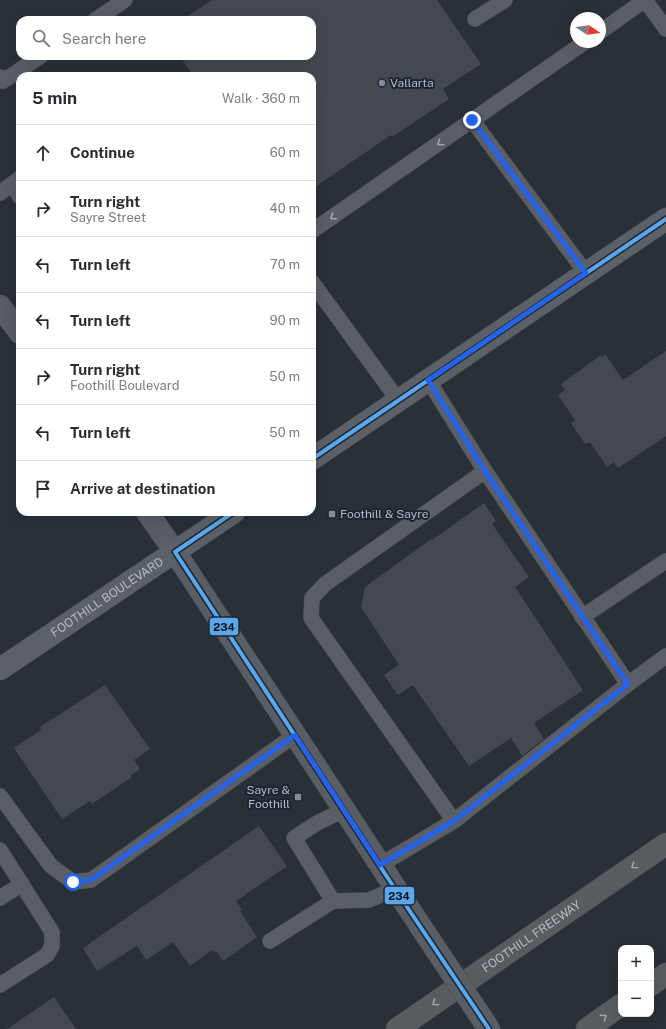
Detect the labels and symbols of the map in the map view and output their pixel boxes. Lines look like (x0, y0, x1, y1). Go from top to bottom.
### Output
north arrow (570, 12, 606, 48)
place label: Vallarta (390, 76, 434, 90)
marker: Vallarta (377, 78, 387, 88)
route end (463, 111, 481, 129)
one-way arrow (437, 138, 444, 146)
one-way arrow (330, 212, 337, 220)
place label: Foothill & Sayre (340, 507, 429, 521)
marker: Foothill & Sayre (327, 509, 337, 519)
street label: FOOTHILL BOULEVARD (48, 554, 166, 640)
line badge: 234 (209, 617, 239, 636)
text: 234 (213, 621, 235, 633)
place label: Sayre & Foothill (246, 783, 290, 811)
marker: Sayre & Foothill (293, 792, 303, 802)
one-way arrow (631, 861, 638, 869)
route start (64, 873, 82, 891)
line badge: 234 (384, 886, 415, 905)
text: 234 (388, 890, 410, 902)
street label: FOOTHILL FREEWAY (479, 897, 584, 975)
one-way arrow (432, 998, 439, 1005)
one-way arrow (600, 1014, 607, 1022)

